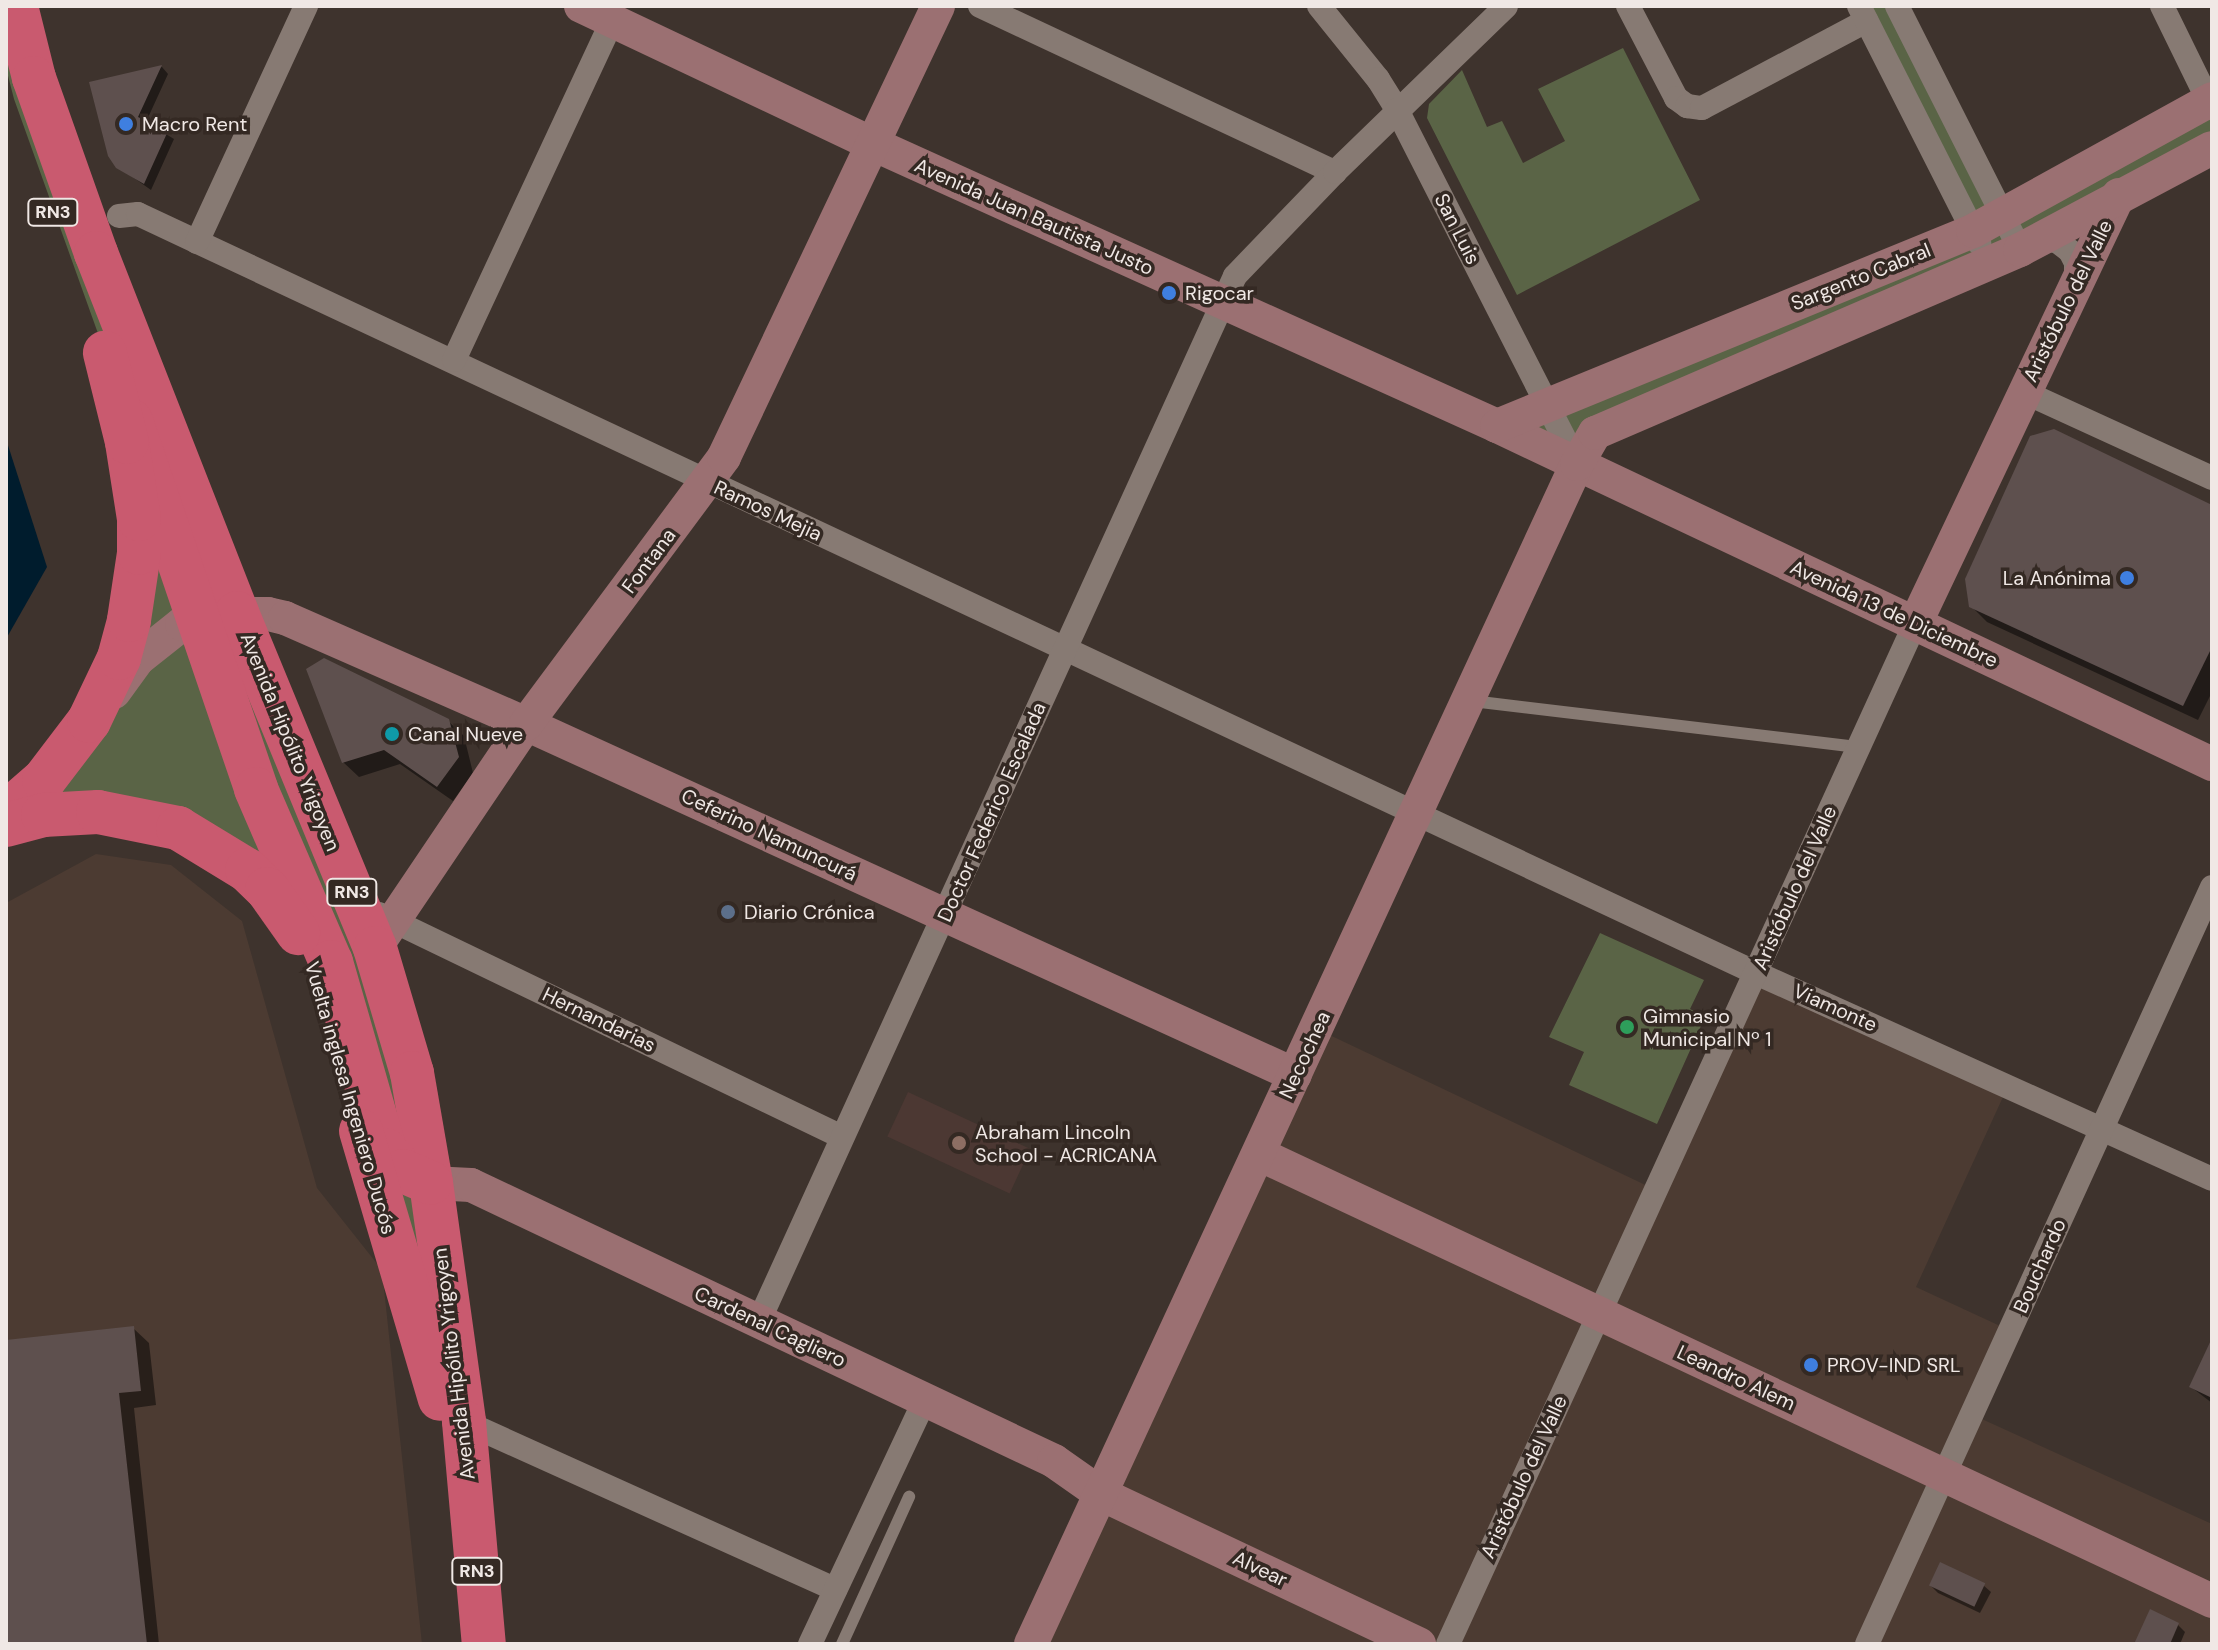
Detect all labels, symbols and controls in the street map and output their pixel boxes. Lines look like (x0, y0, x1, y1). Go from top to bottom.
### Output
place label: Macro Rent (142, 112, 247, 136)
marker: Macro Rent (117, 115, 135, 133)
street label: Avenida Juan Bautista Justo (911, 153, 1157, 281)
street label: San Luis (1429, 190, 1485, 268)
road number: RN3 (27, 198, 79, 226)
street label: Aristóbulo del Valle (2018, 216, 2118, 386)
street label: Sargento Cabral (1788, 238, 1934, 316)
place label: Rigocar (1185, 281, 1254, 305)
marker: Rigocar (1160, 284, 1178, 302)
street label: Ramos Mejia (710, 476, 826, 546)
street label: Fontana (617, 524, 681, 598)
street label: Avenida 13 de Diciembre (1786, 555, 2002, 673)
place label: La Anónima (2003, 566, 2111, 590)
marker: La Anónima (2118, 569, 2136, 587)
street label: Avenida Hipólito Yrigoyen (235, 629, 345, 855)
street label: Doctor Federico Escalada (933, 699, 1051, 925)
place label: Canal Nueve (408, 722, 523, 746)
marker: Canal Nueve (383, 725, 401, 743)
street label: Ceferino Namuncurá (677, 784, 861, 886)
street label: Aristóbulo del Valle (1748, 802, 1842, 974)
road number: RN3 (326, 878, 378, 906)
place label: Diario Crónica (744, 900, 875, 924)
marker: Diario Crónica (719, 903, 737, 921)
street label: Vuelta inglesa Ingeniero Ducós (300, 959, 400, 1237)
street label: Viamonte (1789, 979, 1881, 1037)
street label: Hernandarias (539, 982, 659, 1058)
place label: Gimnasio Municipal Nº 1 (1643, 1004, 1772, 1051)
street label: Necochea (1274, 1007, 1336, 1103)
marker: Gimnasio Municipal Nº 1 (1618, 1018, 1636, 1036)
place label: Abraham Lincoln School - ACRICANA (975, 1120, 1157, 1167)
marker: Abraham Lincoln School - ACRICANA (950, 1134, 968, 1152)
street label: Bouchardo (2009, 1215, 2071, 1317)
street label: Avenida Hipólito Yrigoyen (428, 1247, 480, 1481)
street label: Cardenal Cagliero (691, 1281, 849, 1373)
street label: Leandro Alem (1673, 1340, 1799, 1416)
place label: PROV-IND SRL (1827, 1353, 1960, 1377)
marker: PROV-IND SRL (1802, 1356, 1820, 1374)
street label: Aristóbulo del Valle (1476, 1392, 1572, 1562)
street label: Alvear (1229, 1546, 1291, 1592)
road number: RN3 (451, 1557, 503, 1585)

